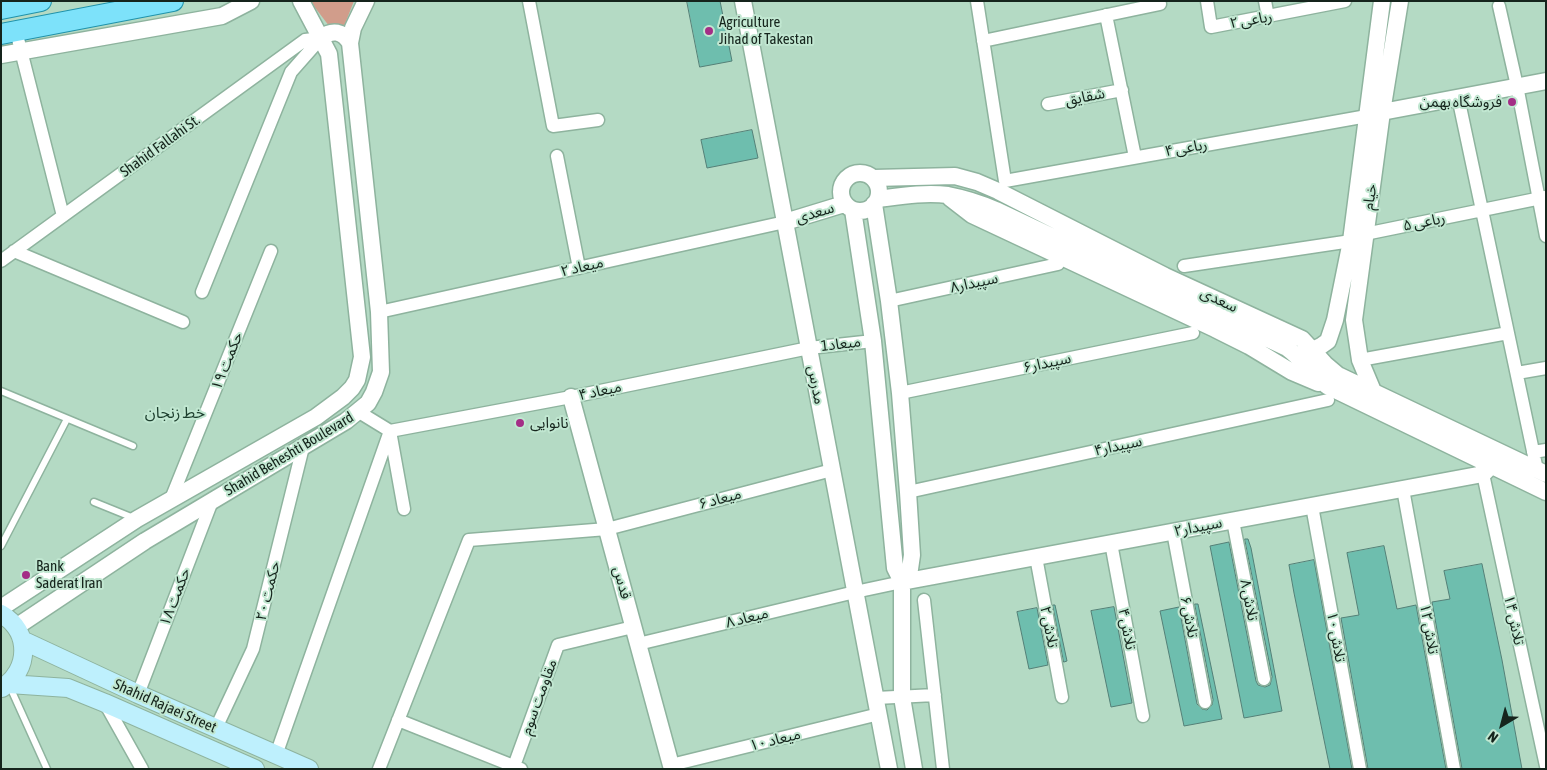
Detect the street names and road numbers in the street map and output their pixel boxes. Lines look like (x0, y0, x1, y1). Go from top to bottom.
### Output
street label: رباعی ۲ (1228, 7, 1274, 33)
street label: شقایق (1064, 84, 1106, 110)
street label: Shahid Fallahi St. (117, 111, 203, 181)
street label: رباعی ۴ (1163, 135, 1209, 161)
street label: خیام (1359, 183, 1381, 211)
street label: سعدی (794, 199, 836, 227)
street label: رباعی ۵ (1401, 209, 1447, 235)
street label: میعاد ۲ (559, 253, 605, 281)
street label: سپیدار۸ (948, 269, 1000, 297)
street label: سعدی (1198, 284, 1240, 316)
street label: حکمت ۱۹ (207, 329, 247, 393)
street label: میعاد1 (820, 333, 862, 355)
street label: سپیدار۶ (1021, 349, 1073, 377)
street label: مدرس (803, 364, 829, 406)
street label: میعاد ۴ (577, 378, 623, 404)
street label: Shahid Beheshti Boulevard (221, 408, 357, 500)
street label: سپیدار۴ (1092, 432, 1144, 460)
street label: میعاد ۶ (697, 485, 743, 513)
street label: سپیدار۲ (1172, 514, 1224, 540)
street label: حکمت ۲۰ (252, 559, 284, 623)
street label: حکمت ۱۸ (156, 565, 194, 629)
street label: قدس (609, 565, 635, 601)
street label: تلاش ۸ (1236, 578, 1262, 622)
street label: تلاش ۱۴ (1500, 593, 1528, 647)
street label: تلاش ۶ (1176, 595, 1202, 639)
street label: تلاش ۱۲ (1416, 602, 1442, 656)
street label: میعاد ۸ (724, 604, 770, 632)
street label: تلاش ۲ (1036, 605, 1062, 649)
street label: تلاش ۴ (1114, 607, 1140, 651)
street label: تلاش ۱۰ (1323, 610, 1349, 664)
street label: مقاومت سوم (517, 657, 561, 737)
street label: Shahid Rajaei Street (111, 675, 219, 737)
street label: میعاد ۱۰ (748, 725, 802, 755)

